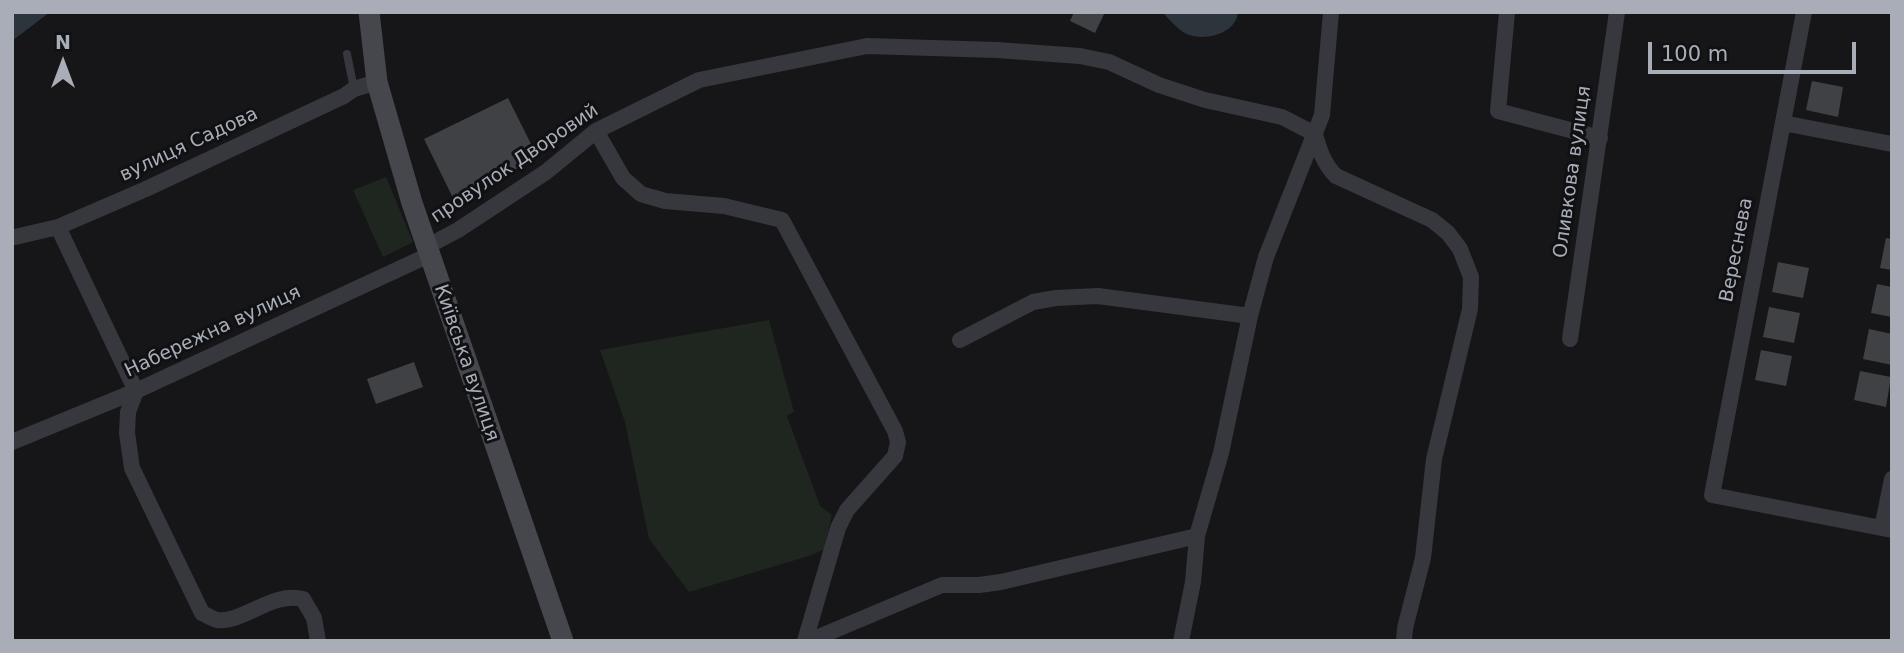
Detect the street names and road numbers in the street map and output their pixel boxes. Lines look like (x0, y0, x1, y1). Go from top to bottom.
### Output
street label: Оливкова вулиця (1550, 84, 1596, 260)
street label: провулок Дворовий (427, 99, 603, 229)
street label: вулиця Садова (116, 103, 262, 187)
street label: Вереснева (1716, 196, 1758, 304)
street label: Набережна вулиця (121, 281, 305, 383)
street label: Київська вулиця (428, 282, 504, 444)

